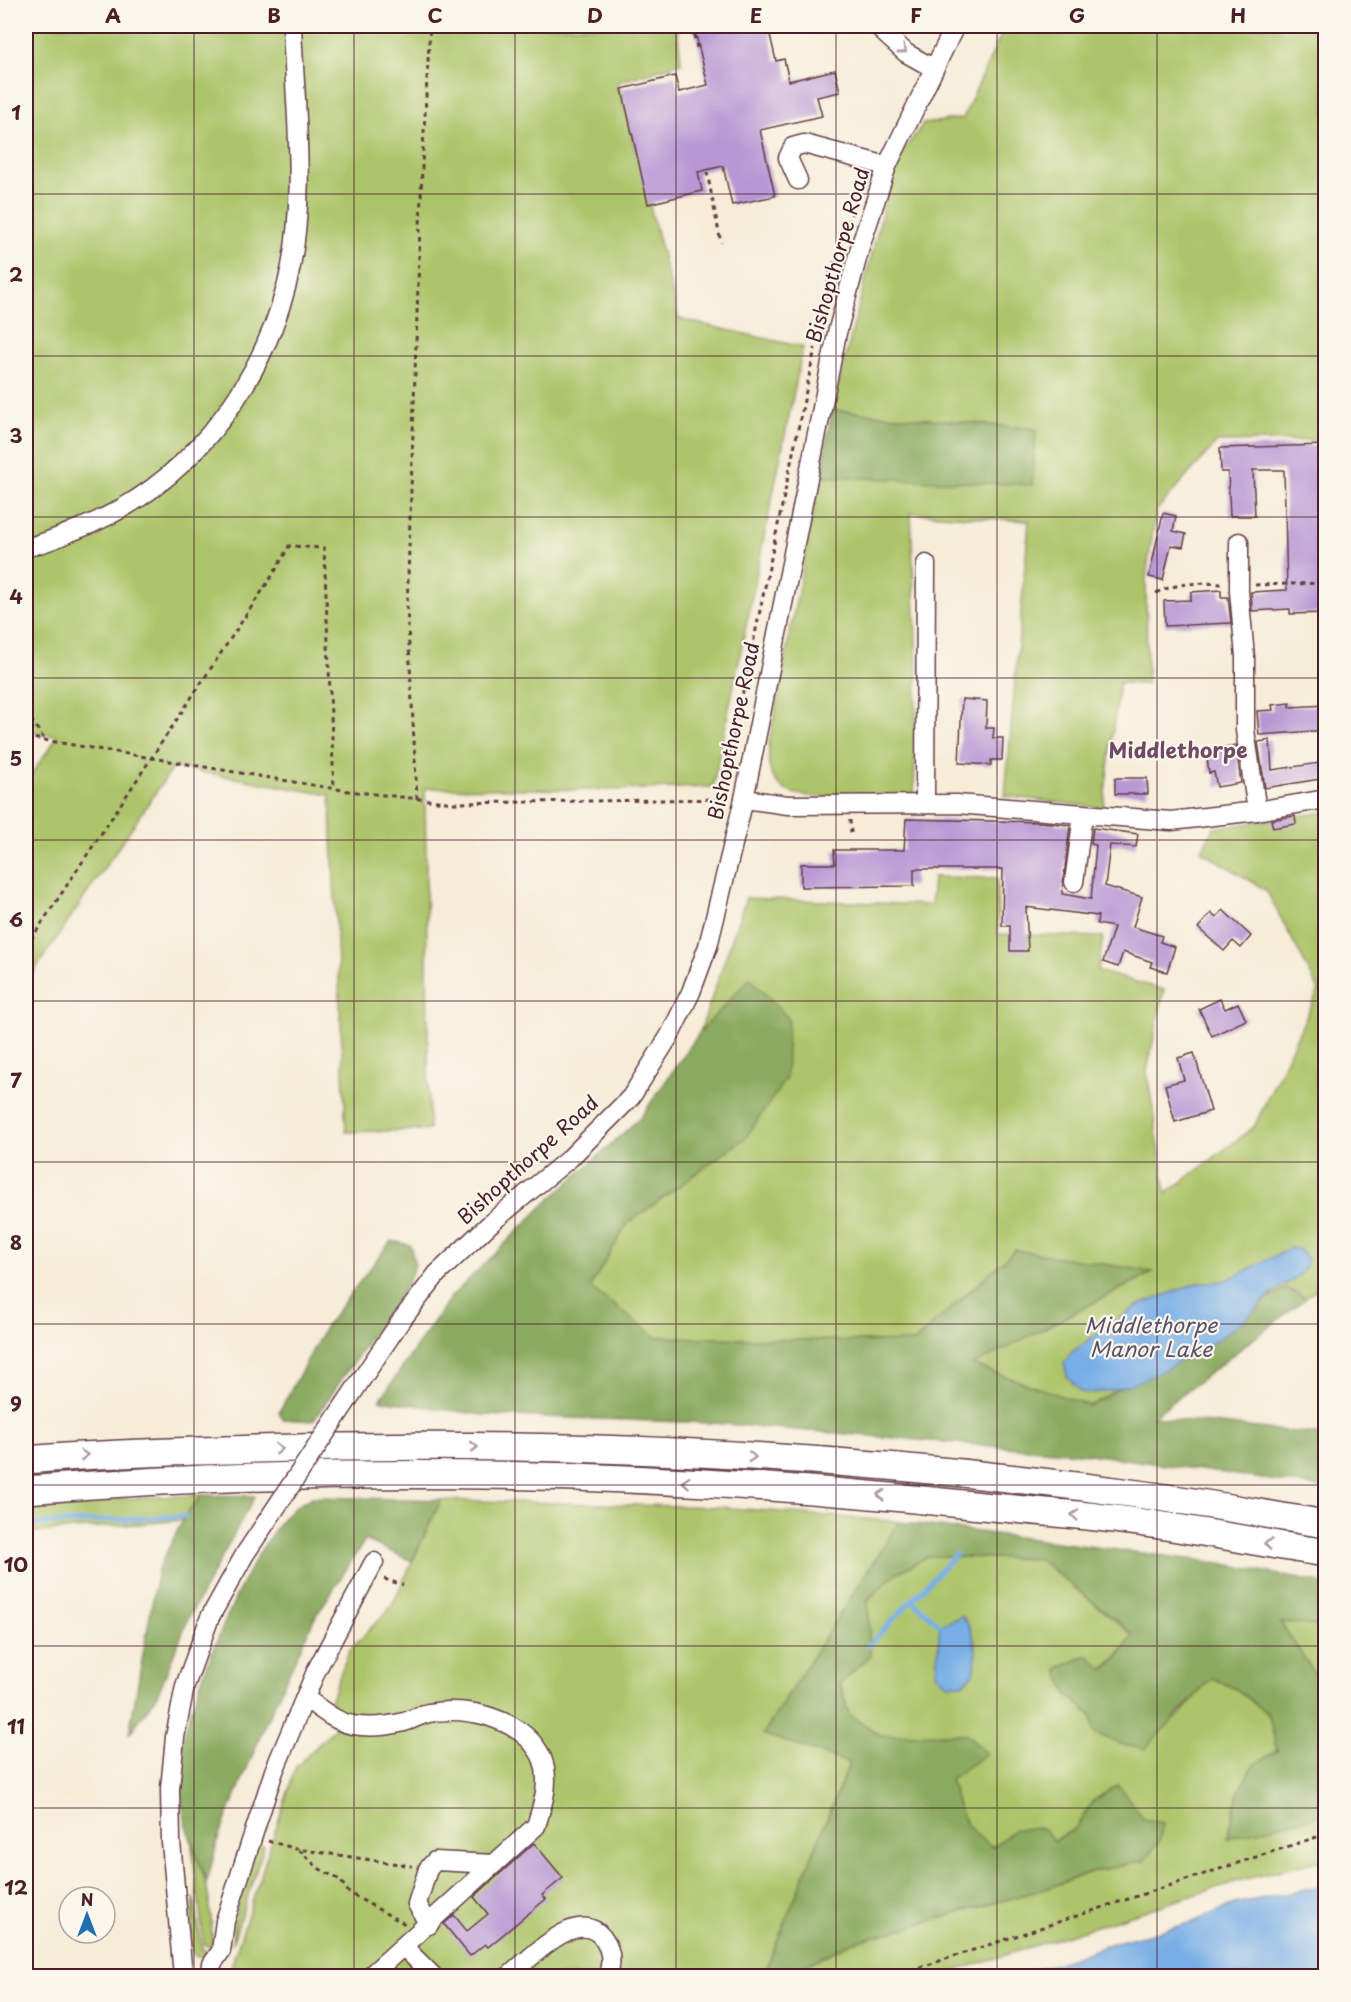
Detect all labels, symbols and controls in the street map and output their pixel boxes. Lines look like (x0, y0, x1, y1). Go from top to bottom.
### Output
text: A (105, 0, 121, 30)
text: B (267, 0, 281, 30)
text: C (427, 0, 443, 30)
text: D (587, 0, 603, 30)
text: E (750, 0, 762, 30)
text: F (910, 0, 922, 30)
text: G (1069, 0, 1085, 30)
text: H (1230, 0, 1246, 30)
one-way arrow (897, 43, 908, 54)
text: 1 (11, 97, 21, 127)
street label: Bishopthorpe Road (798, 164, 876, 346)
text: 2 (9, 259, 23, 289)
text: 3 (9, 420, 23, 450)
text: 4 (9, 581, 23, 611)
street label: Bishopthorpe Road (700, 639, 767, 822)
district label: Middlethorpe (1108, 733, 1248, 765)
text: 5 (10, 743, 22, 773)
text: 6 (9, 904, 23, 934)
text: 7 (10, 1065, 22, 1095)
street label: Bishopthorpe Road (450, 1088, 605, 1231)
text: 8 (10, 1227, 22, 1257)
water label: Middlethorpe Manor Lake (1085, 1308, 1219, 1364)
text: 9 (10, 1388, 22, 1418)
one-way arrow (469, 1441, 478, 1453)
one-way arrow (274, 1442, 283, 1455)
one-way arrow (79, 1449, 88, 1462)
one-way arrow (748, 1450, 757, 1463)
one-way arrow (682, 1476, 691, 1489)
one-way arrow (876, 1489, 886, 1502)
one-way arrow (1070, 1510, 1080, 1522)
one-way arrow (1263, 1538, 1272, 1550)
text: 10 (4, 1549, 28, 1579)
text: 11 (7, 1711, 25, 1741)
text: 12 (4, 1872, 28, 1902)
north arrow (57, 1885, 117, 1945)
text: N (81, 1887, 93, 1911)

